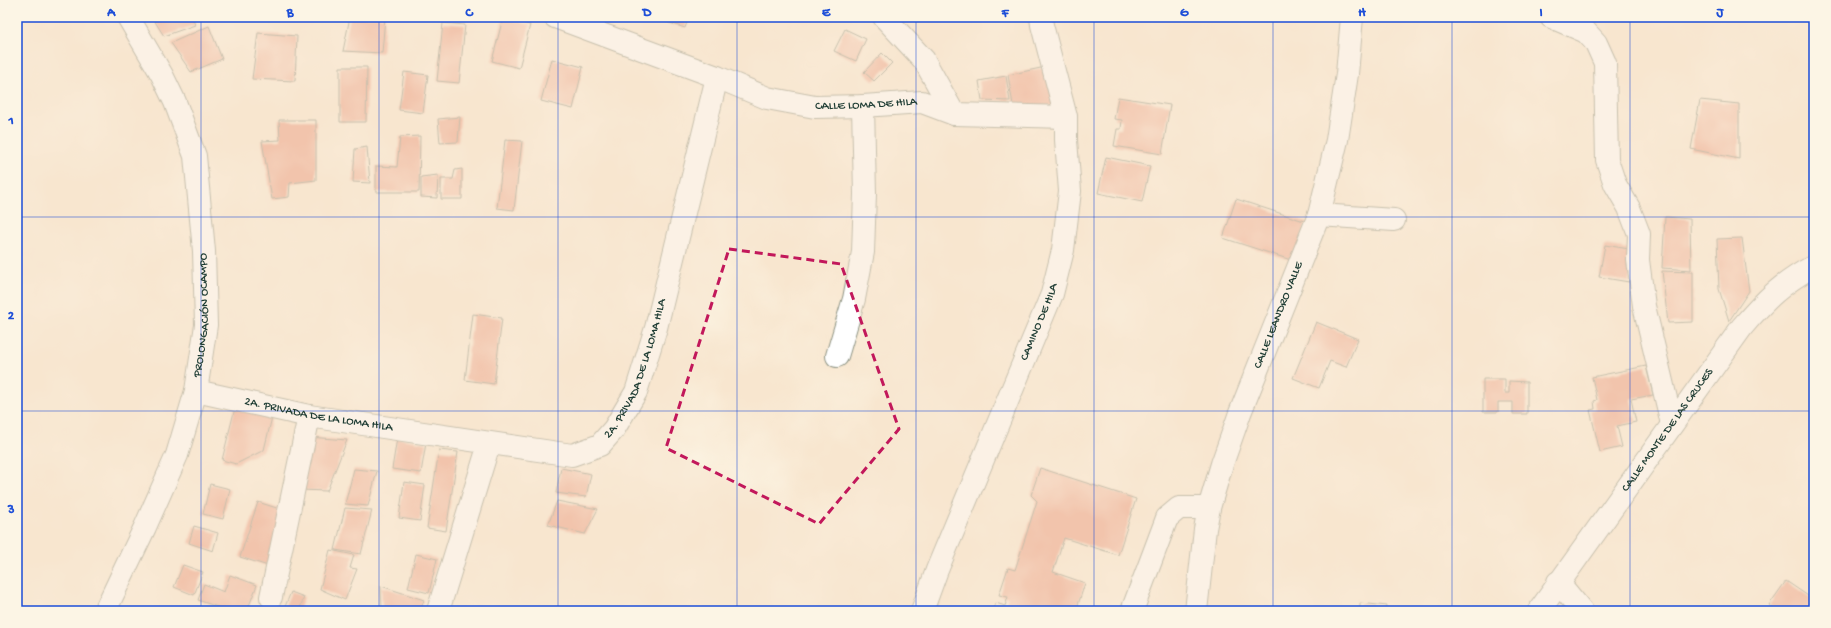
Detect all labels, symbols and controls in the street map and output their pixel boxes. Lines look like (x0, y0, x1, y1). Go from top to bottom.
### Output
text: A (106, 6, 116, 21)
text: B (286, 6, 295, 21)
text: C (464, 6, 474, 21)
text: D (642, 6, 652, 21)
text: E (822, 6, 831, 21)
text: F (1001, 6, 1010, 21)
text: G (1180, 6, 1189, 21)
text: H (1358, 6, 1366, 21)
text: I (1539, 6, 1543, 21)
text: J (1716, 6, 1725, 21)
street label: CALLE LOMA DE HILA (815, 95, 918, 114)
text: 1 (7, 114, 14, 129)
street label: PROLONGACIÓN OCAMPO (191, 253, 213, 379)
street label: CALLE LEANDRO VALLE (1251, 259, 1307, 371)
street label: CAMINO DE HILA (1018, 281, 1062, 363)
street label: 2A. PRIVADA DE LA LOMA HILA (602, 297, 670, 442)
text: 2 (8, 309, 15, 324)
street label: CALLE MONTE DE LAS CRUCES (1619, 366, 1717, 495)
street label: 2A. PRIVADA DE LA LOMA HILA (243, 395, 395, 435)
text: 3 (7, 503, 15, 518)

